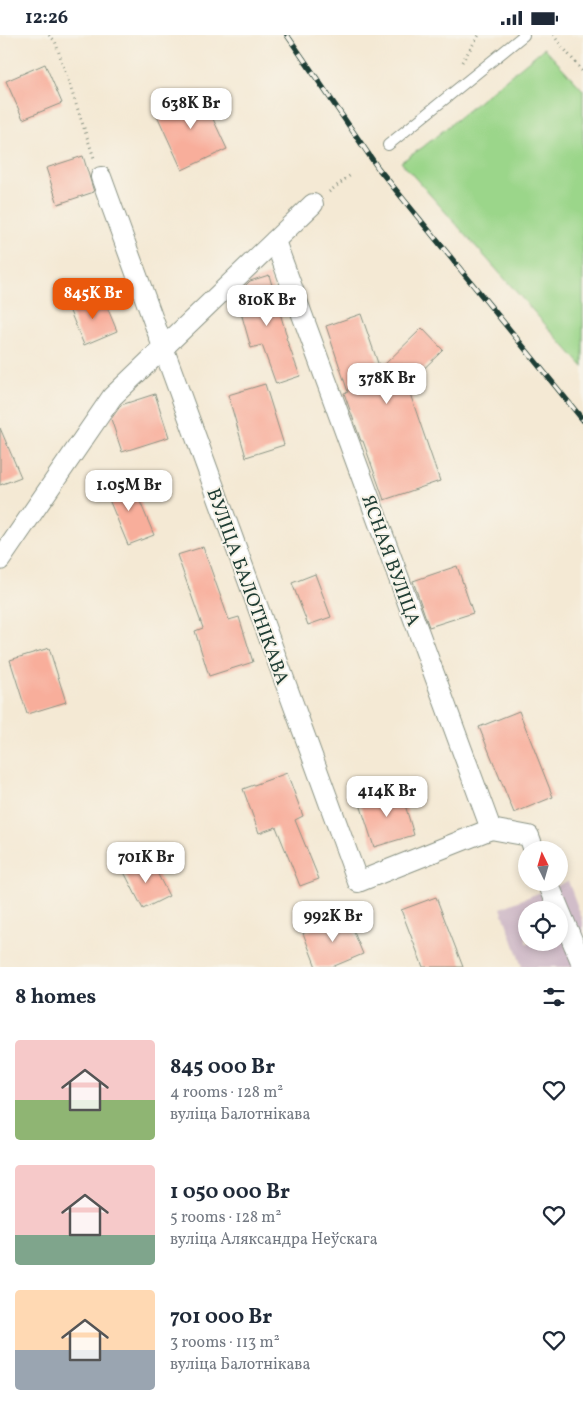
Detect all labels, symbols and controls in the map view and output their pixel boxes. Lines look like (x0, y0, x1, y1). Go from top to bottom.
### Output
text: 12:26 (25, 5, 68, 31)
pin: 638K Br (145, 87, 237, 130)
text: 638K Br (162, 93, 220, 115)
pin: 845K Br (47, 277, 139, 320)
text: 845K Br (64, 283, 122, 305)
pin: 810K Br (221, 285, 313, 327)
text: 810K Br (238, 290, 296, 312)
pin: 378K Br (341, 363, 433, 405)
text: 378K Br (358, 368, 416, 390)
pin: 1.05M Br (77, 469, 181, 512)
text: 1.05M Br (96, 475, 162, 497)
street label: ВУЛІЦА БАЛОТНІКАВА (199, 485, 295, 689)
street label: ЯСНАЯ ВУЛІЦА (354, 491, 426, 630)
pin: 414K Br (341, 775, 433, 818)
text: 414K Br (358, 781, 416, 803)
pin: 701K Br (100, 841, 192, 884)
north arrow (518, 841, 568, 891)
map controls (518, 841, 568, 951)
text: 701K Br (118, 847, 174, 869)
pin: 992K Br (287, 901, 379, 943)
button: locate (518, 901, 568, 951)
text: 992K Br (303, 906, 363, 928)
text: 8 homes (15, 983, 96, 1012)
icon: filters (540, 983, 568, 1011)
text: 845 000 Br (170, 1053, 275, 1082)
icon: home (55, 1060, 115, 1120)
icon: heart (540, 1076, 568, 1104)
text: 4 rooms · 128 m² (170, 1082, 283, 1104)
text: вуліца Балотнікава (170, 1104, 310, 1126)
text: 1 050 000 Br (170, 1178, 290, 1207)
icon: home (55, 1185, 115, 1245)
icon: heart (540, 1201, 568, 1229)
text: 5 rooms · 128 m² (170, 1207, 281, 1229)
text: вуліца Аляксандра Неўскага (170, 1229, 378, 1251)
text: 701 000 Br (170, 1303, 272, 1332)
icon: home (55, 1310, 115, 1370)
icon: heart (540, 1326, 568, 1354)
text: 3 rooms · 113 m² (170, 1332, 280, 1354)
text: вуліца Балотнікава (170, 1354, 310, 1376)

